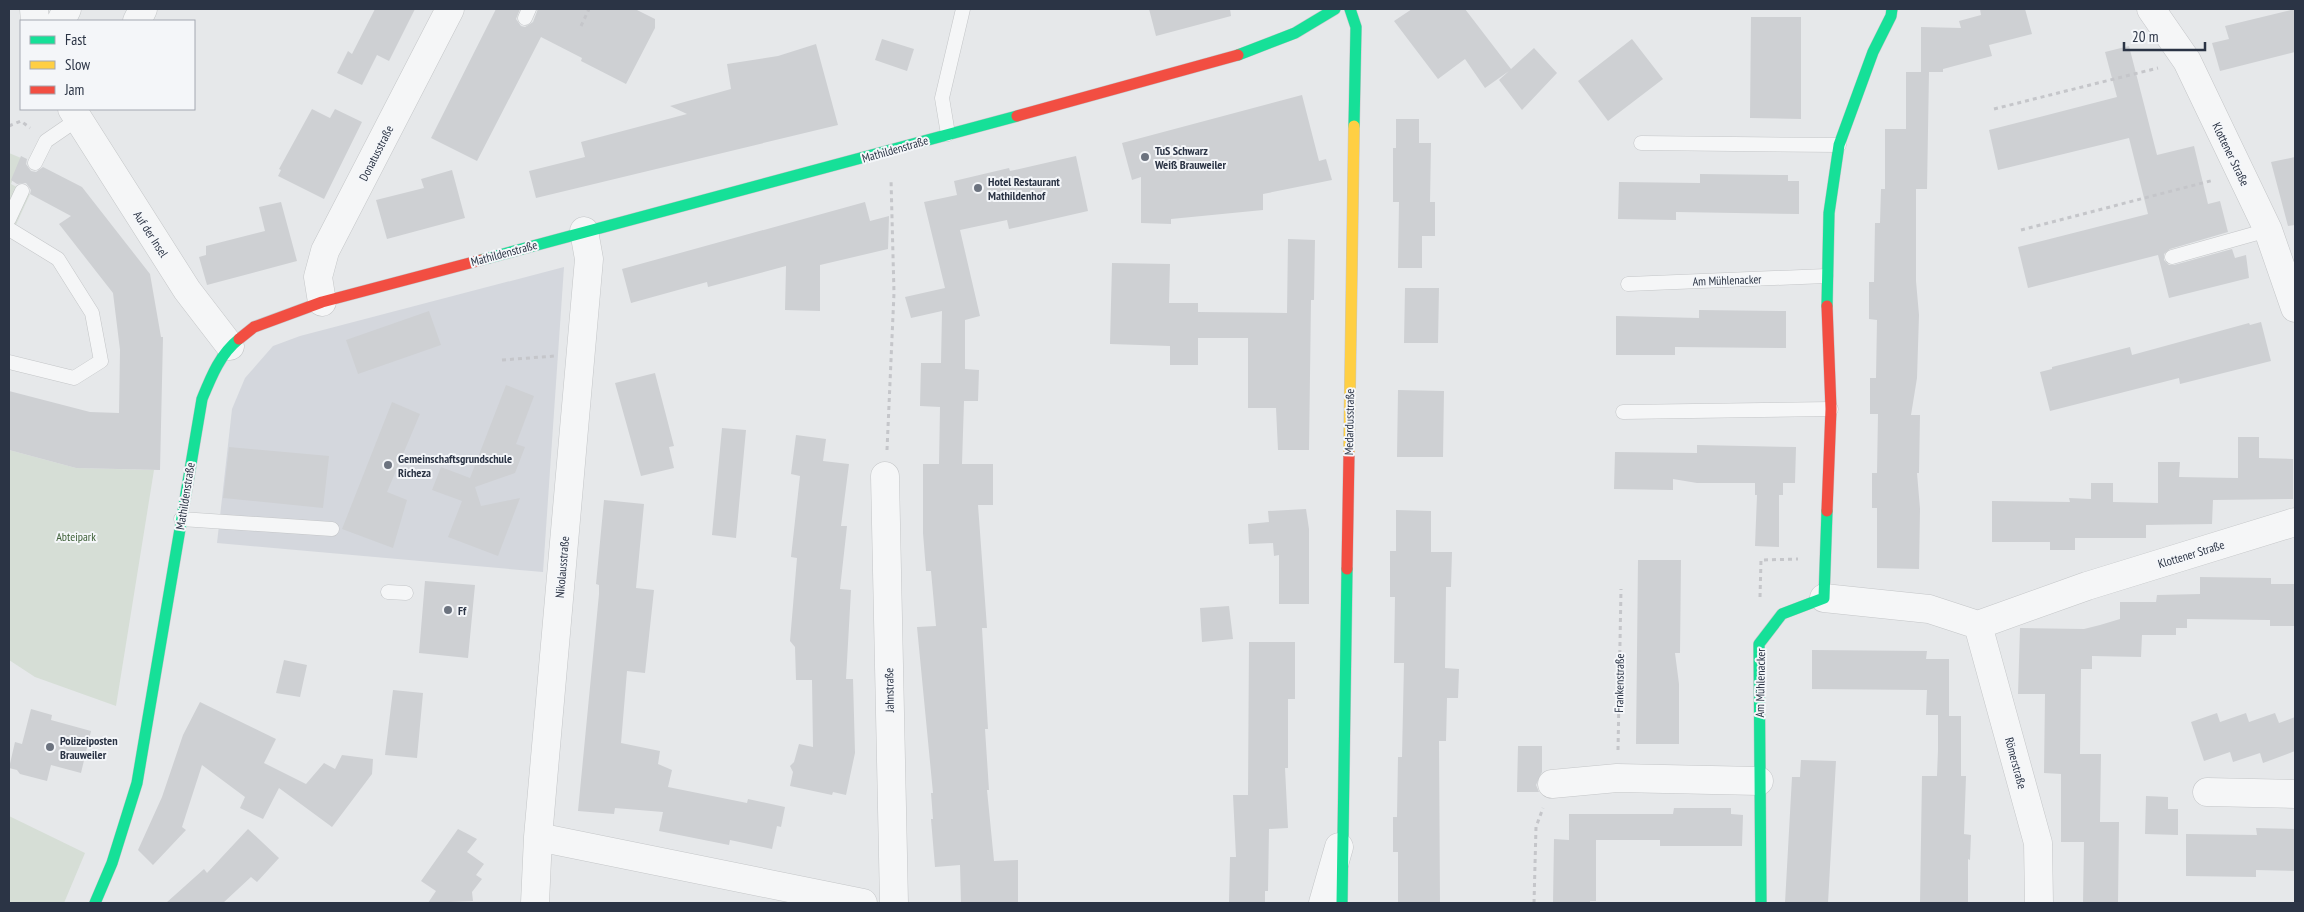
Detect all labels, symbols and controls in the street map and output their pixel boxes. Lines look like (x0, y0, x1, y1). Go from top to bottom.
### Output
legend (20, 20, 195, 110)
scale bar (2124, 20, 2205, 52)
text: 20 m (2132, 27, 2158, 46)
text: Fast (65, 30, 86, 49)
text: Slow (65, 55, 90, 74)
text: Jam (64, 80, 84, 99)
street label: Klottener Straße (2209, 120, 2253, 188)
street label: Donatusstraße (356, 123, 396, 183)
street label: Mathildenstraße (860, 132, 930, 166)
place label: TuS Schwarz Weiß Brauweiler (1154, 143, 1226, 172)
marker: TuS Schwarz Weiß Brauweiler (1139, 151, 1151, 163)
place label: Hotel Restaurant Mathildenhof (988, 174, 1060, 203)
marker: Hotel Restaurant Mathildenhof (972, 182, 984, 194)
street label: Auf der Insel (130, 208, 172, 260)
street label: Mathildenstraße (469, 237, 539, 269)
street label: Am Mühlenacker (1692, 271, 1762, 289)
street label: Medardusstraße (1341, 389, 1357, 455)
place label: Gemeinschaftsgrundschule Richeza (398, 451, 512, 480)
marker: Gemeinschaftsgrundschule Richeza (382, 459, 394, 471)
street label: Mathildenstraße (172, 461, 198, 531)
park label: Abteipark (56, 529, 96, 544)
street label: Nikolausstraße (552, 535, 572, 598)
street label: Klottener Straße (2156, 537, 2226, 571)
place label: Ff (458, 603, 467, 618)
marker: Ff (442, 604, 454, 616)
street label: Am Mühlenacker (1752, 648, 1768, 718)
street label: Frankenstraße (1611, 653, 1627, 713)
street label: Jahnstraße (881, 668, 897, 713)
place label: Polizeiposten Brauweiler (60, 733, 118, 762)
street label: Römerstraße (2002, 736, 2030, 790)
marker: Polizeiposten Brauweiler (44, 741, 56, 753)

